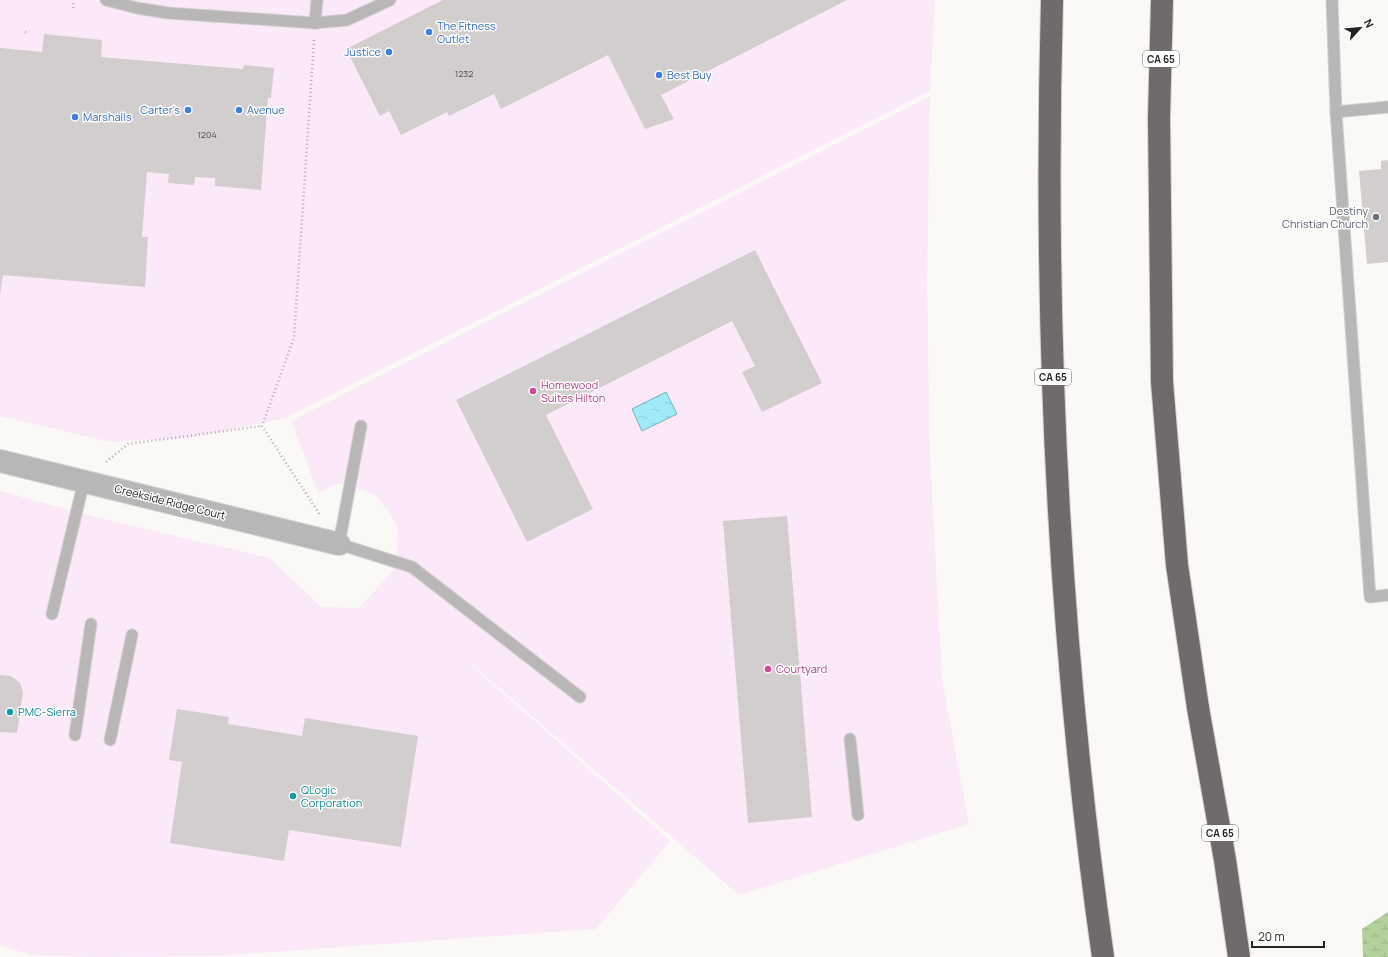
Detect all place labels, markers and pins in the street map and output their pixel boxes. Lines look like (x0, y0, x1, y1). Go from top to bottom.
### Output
place label: The Fitness Outlet (437, 18, 496, 46)
marker: The Fitness Outlet (424, 27, 434, 37)
place label: Justice (344, 44, 382, 59)
marker: Justice (384, 47, 394, 57)
place label: Best Buy (667, 67, 712, 82)
marker: Best Buy (654, 70, 664, 80)
place label: Carter's (140, 102, 180, 117)
place label: Avenue (247, 102, 285, 117)
marker: Carter's (183, 105, 193, 115)
marker: Avenue (234, 105, 244, 115)
place label: Marshalls (83, 109, 132, 124)
marker: Marshalls (70, 112, 80, 122)
place label: Destiny Christian Church (1282, 203, 1368, 231)
marker: Destiny Christian Church (1371, 212, 1381, 222)
place label: Homewood Suites Hilton (541, 377, 605, 405)
marker: Homewood Suites Hilton (528, 386, 538, 396)
place label: Courtyard (776, 661, 827, 676)
marker: Courtyard (763, 664, 773, 674)
place label: PMC-Sierra (18, 704, 76, 719)
marker: PMC-Sierra (5, 707, 15, 717)
place label: QLogic Corporation (301, 782, 362, 810)
marker: QLogic Corporation (288, 791, 298, 801)

